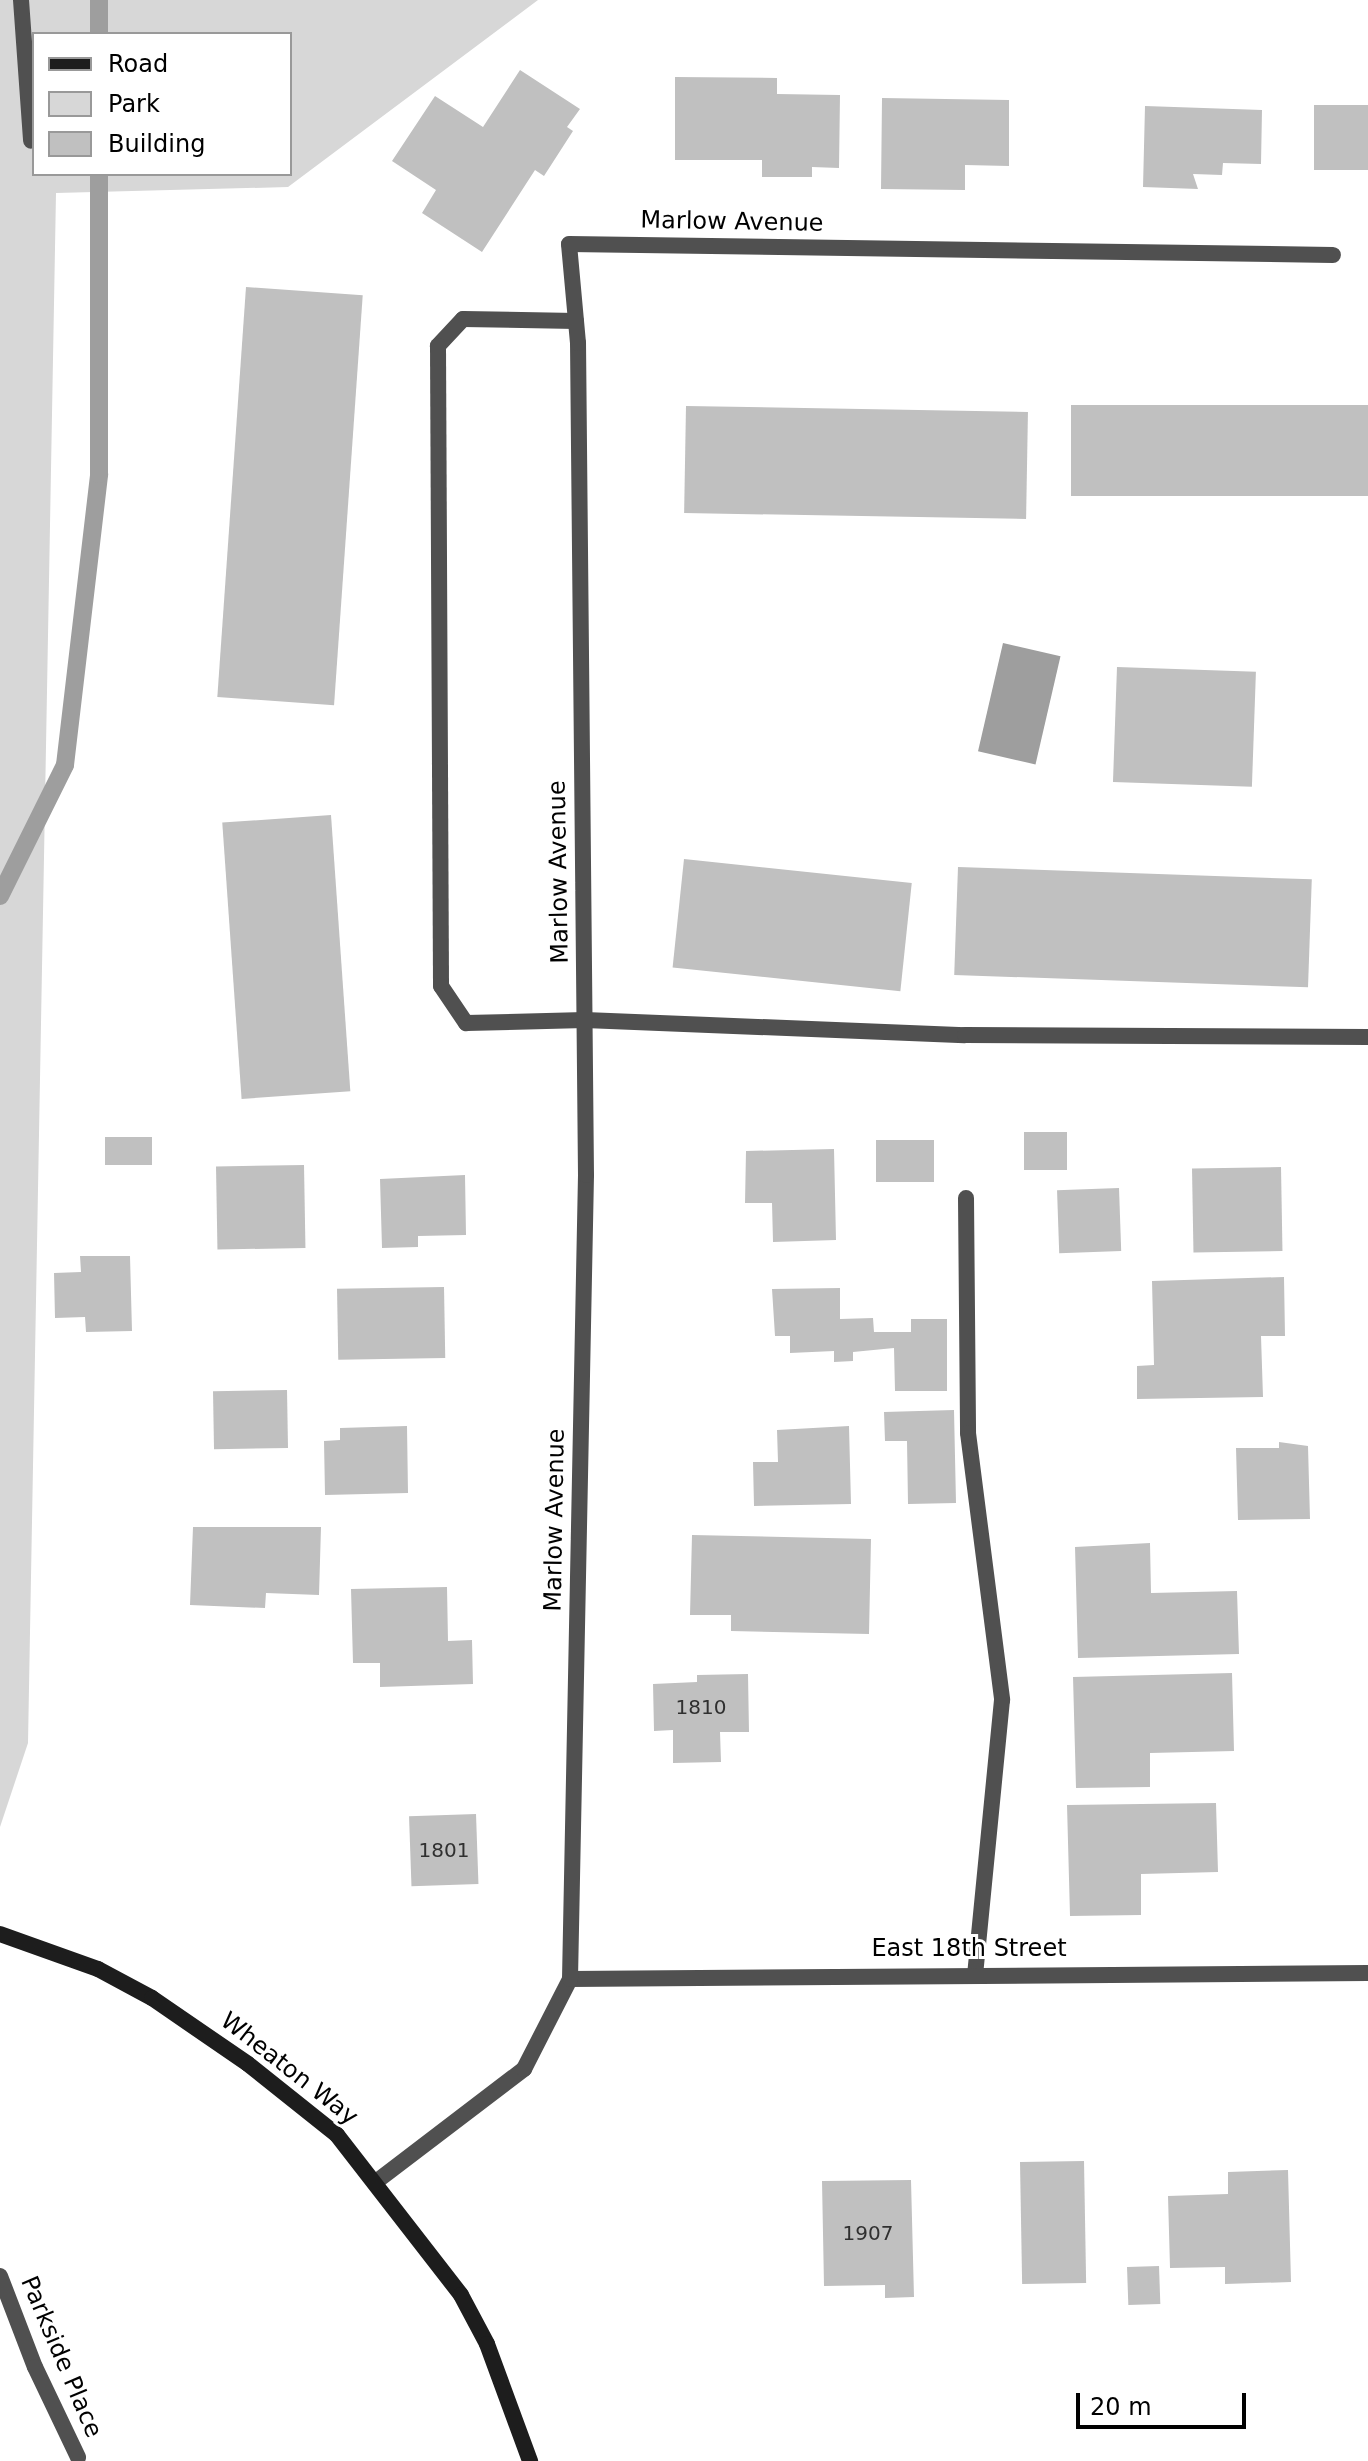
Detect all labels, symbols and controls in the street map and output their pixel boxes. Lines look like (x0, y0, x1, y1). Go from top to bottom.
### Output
legend (32, 32, 292, 176)
text: Road (108, 50, 168, 78)
text: Park (108, 90, 160, 118)
text: Building (108, 130, 205, 158)
street label: Marlow Avenue (640, 206, 824, 238)
street label: Marlow Avenue (543, 780, 575, 964)
street label: Marlow Avenue (539, 1428, 571, 1612)
house number: 1810 (676, 1695, 726, 1719)
house number: 1801 (419, 1838, 469, 1862)
street label: East 18th Street (871, 1935, 1067, 1963)
street label: Wheaton Way (215, 2006, 363, 2132)
house number: 1907 (843, 2221, 893, 2245)
street label: Parkside Place (14, 2272, 108, 2442)
scale bar (1080, 2377, 1250, 2427)
text: 20 m (1090, 2393, 1152, 2421)

